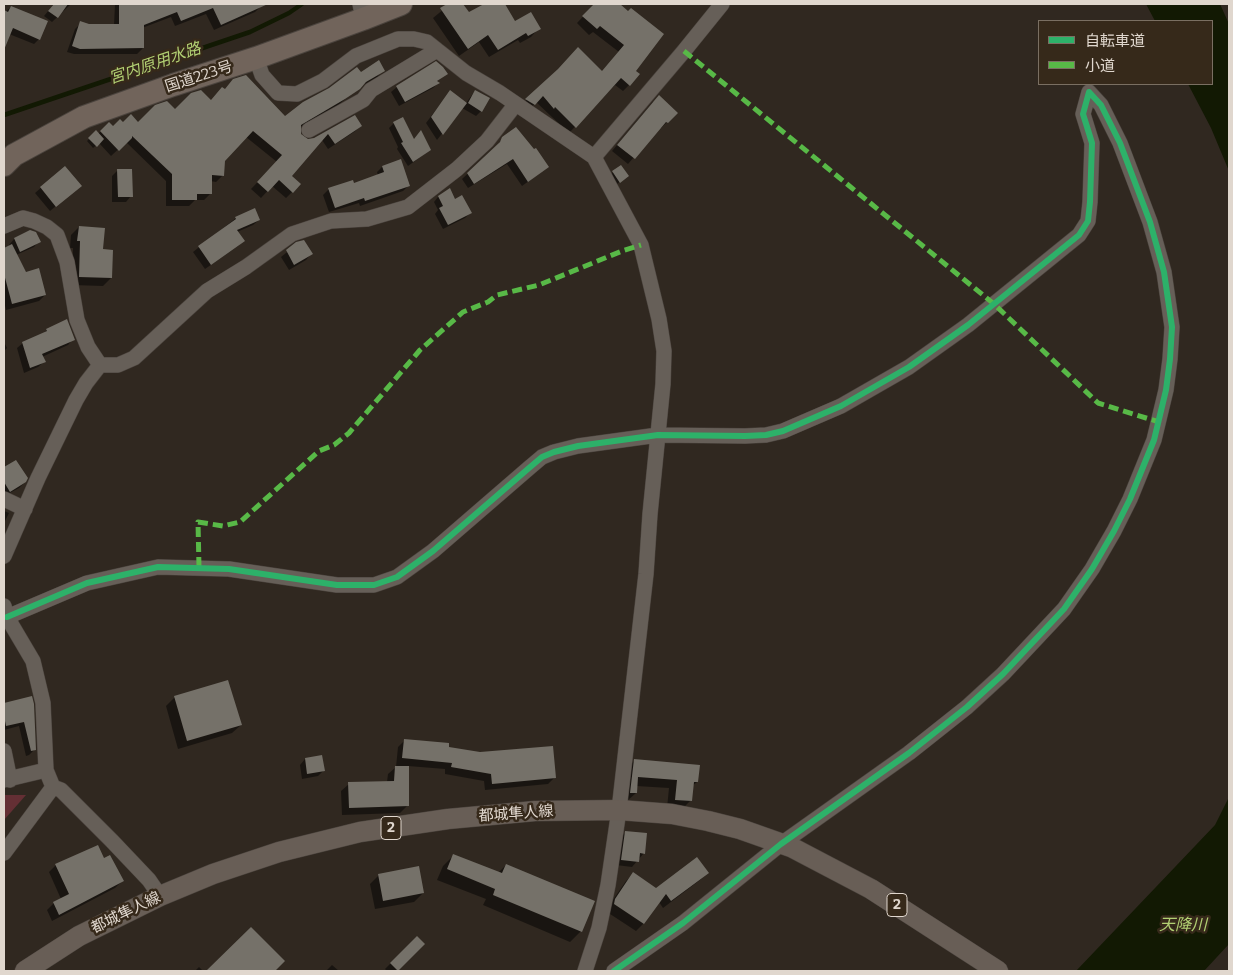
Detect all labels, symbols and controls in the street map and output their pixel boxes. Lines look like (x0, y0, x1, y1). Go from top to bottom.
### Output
legend (1038, 20, 1213, 85)
text: 自転車道 (1085, 32, 1145, 50)
water label: 宮内原用水路 (106, 39, 204, 89)
text: 小道 (1085, 57, 1115, 75)
street label: 国道223号 (163, 58, 235, 96)
street label: 都城隼人線 (478, 802, 554, 826)
road number: 2 (381, 816, 401, 840)
street label: 都城隼人線 (88, 888, 164, 938)
road number: 2 (887, 894, 907, 916)
water label: 天降川 (1159, 916, 1207, 936)

